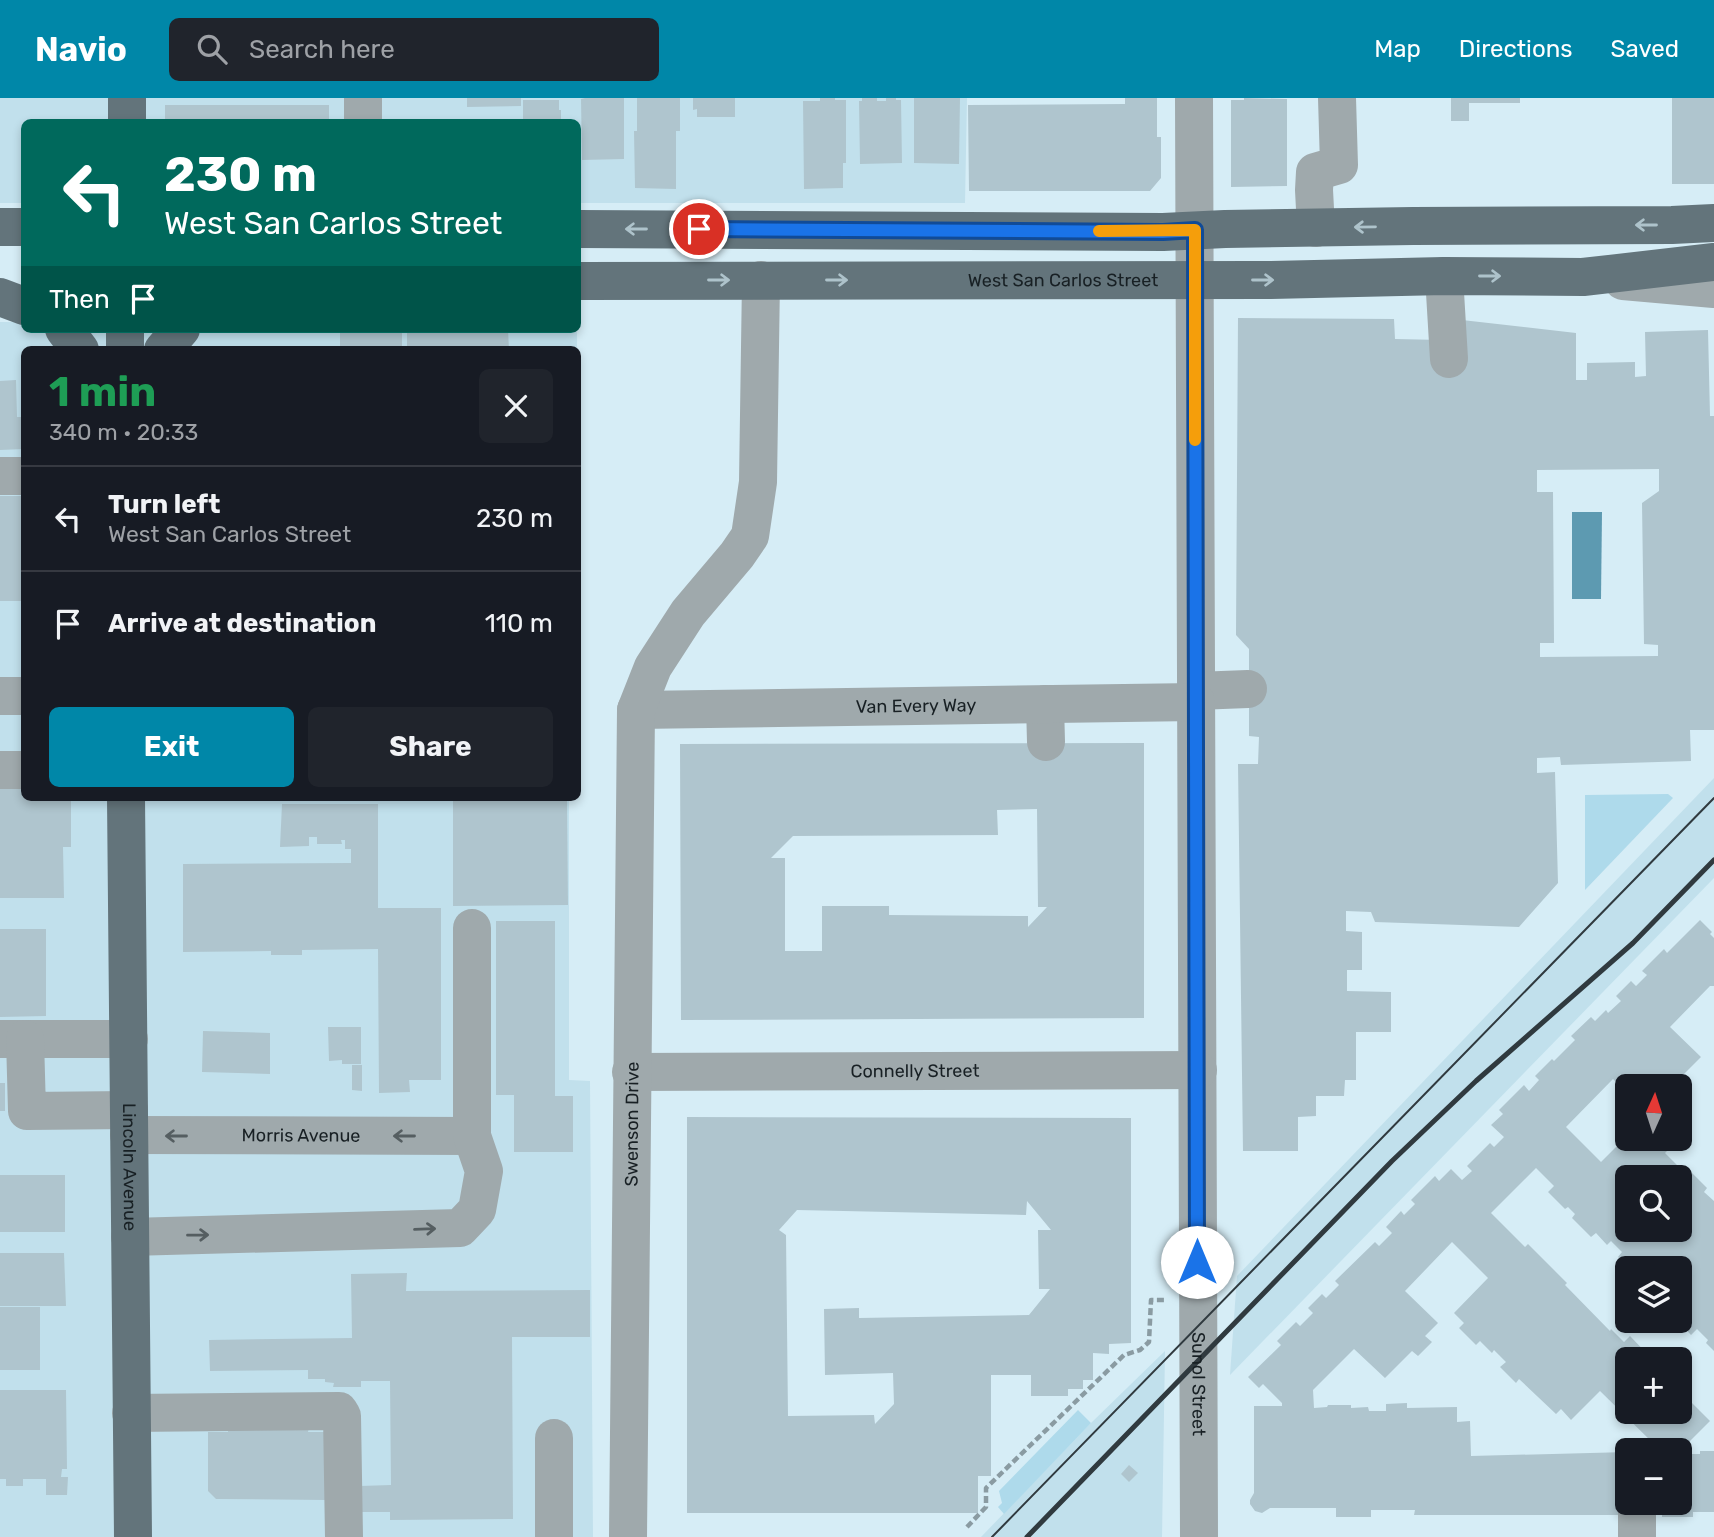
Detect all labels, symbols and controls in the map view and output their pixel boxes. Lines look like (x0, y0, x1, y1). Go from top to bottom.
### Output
search box (169, 18, 659, 81)
text: Navio (35, 30, 127, 69)
icon: search (193, 30, 231, 68)
text: Search here (249, 34, 395, 65)
text: Map (1374, 35, 1421, 63)
text: Directions (1459, 35, 1572, 63)
text: Saved (1610, 35, 1679, 63)
text: 230 m (164, 145, 317, 203)
icon: left (49, 147, 140, 238)
pin (669, 199, 729, 259)
text: West San Carlos Street (164, 204, 502, 242)
icon: arrive (680, 210, 718, 248)
one-way arrow (1635, 218, 1658, 232)
one-way arrow (1354, 220, 1377, 234)
one-way arrow (625, 222, 648, 236)
street label: West San Carlos Street (968, 269, 1158, 291)
one-way arrow (1478, 269, 1501, 283)
one-way arrow (707, 273, 730, 287)
one-way arrow (825, 273, 848, 287)
one-way arrow (1251, 273, 1274, 286)
icon: arrive (124, 280, 162, 318)
text: Then (49, 284, 110, 315)
text: 1 min (49, 367, 156, 417)
button: close (479, 369, 553, 443)
text: 340 m · 20:33 (49, 418, 198, 446)
text: Turn left (108, 489, 220, 520)
icon: left (49, 500, 87, 538)
text: 230 m (476, 503, 553, 534)
text: West San Carlos Street (108, 520, 351, 548)
icon: arrive (49, 605, 87, 643)
text: Arrive at destination (108, 608, 376, 639)
text: 110 m (485, 608, 553, 639)
street label: Van Every Way (856, 694, 976, 718)
button: Exit (49, 707, 294, 787)
button: Share (308, 707, 553, 787)
street label: Connelly Street (850, 1060, 980, 1082)
street label: Swenson Drive (620, 1062, 644, 1186)
north arrow (1615, 1074, 1692, 1152)
map controls (1615, 1074, 1692, 1515)
street label: Lincoln Avenue (118, 1103, 141, 1231)
street label: Morris Avenue (242, 1124, 360, 1147)
one-way arrow (165, 1129, 188, 1143)
one-way arrow (393, 1129, 416, 1143)
button: search (1615, 1165, 1692, 1242)
one-way arrow (413, 1222, 436, 1236)
position arrow (1160, 1225, 1234, 1299)
one-way arrow (186, 1228, 209, 1242)
button: layers (1615, 1256, 1692, 1333)
street label: Sunol Street (1187, 1332, 1210, 1436)
button: + (1615, 1347, 1692, 1424)
button: − (1615, 1438, 1692, 1515)

